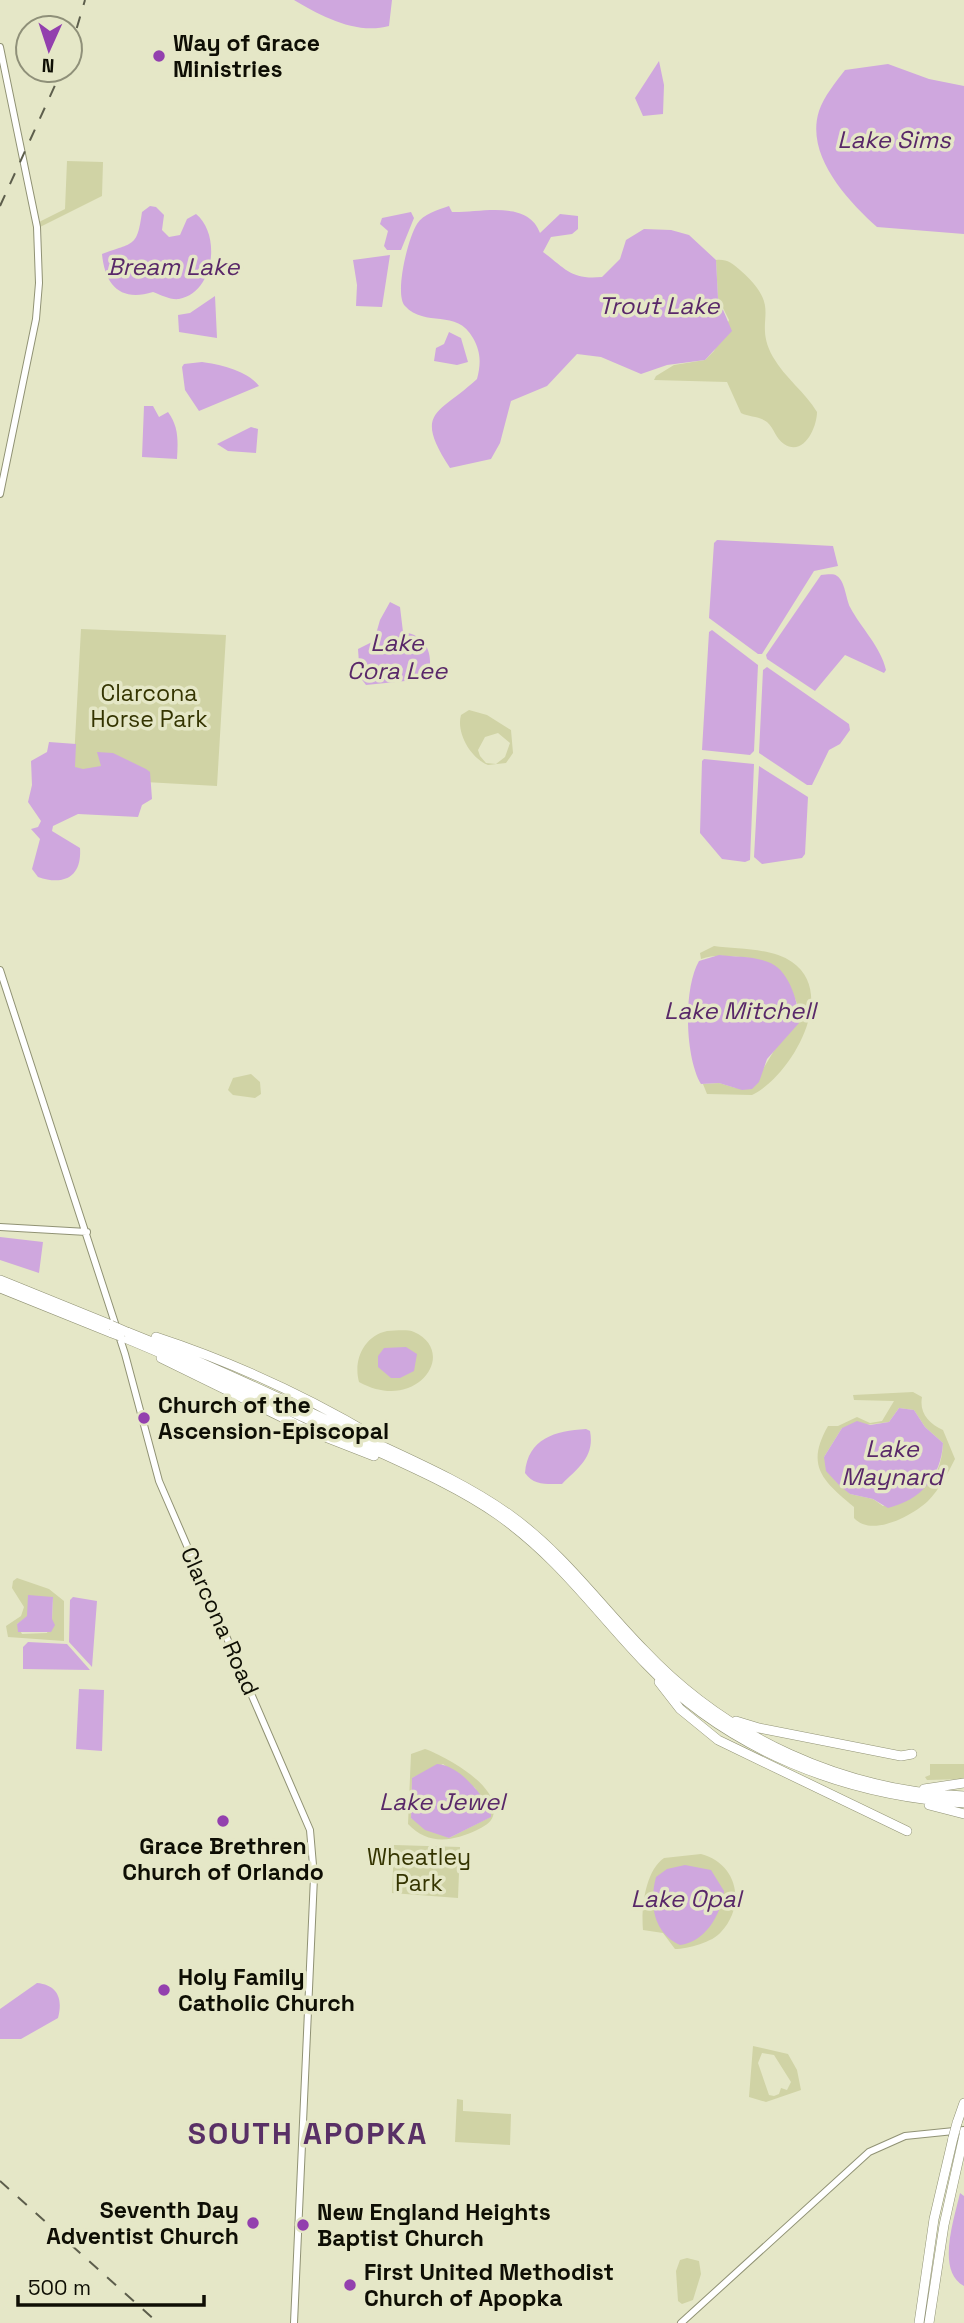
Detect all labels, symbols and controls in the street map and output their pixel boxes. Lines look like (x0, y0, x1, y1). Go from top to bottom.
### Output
north arrow (14, 14, 84, 84)
place label: Way of Grace Ministries (173, 28, 320, 84)
marker: Way of Grace Ministries (151, 48, 167, 64)
text: N (41, 53, 55, 78)
water label: Lake Sims (837, 124, 952, 155)
water label: Bream Lake (107, 251, 240, 282)
water label: Trout Lake (598, 290, 720, 321)
water label: Lake Cora Lee (347, 627, 448, 686)
park label: Clarcona Horse Park (90, 678, 208, 734)
water label: Lake Mitchell (664, 995, 819, 1026)
place label: Church of the Ascension-Episcopal (158, 1390, 389, 1446)
marker: Church of the Ascension-Episcopal (136, 1410, 152, 1426)
water label: Lake Maynard (841, 1433, 945, 1492)
street label: Clarcona Road (174, 1542, 266, 1700)
water label: Lake Jewel (379, 1786, 508, 1817)
marker: Grace Brethren Church of Orlando (215, 1813, 231, 1829)
place label: Grace Brethren Church of Orlando (122, 1831, 324, 1887)
park label: Wheatley Park (367, 1842, 471, 1898)
water label: Lake Opal (631, 1883, 744, 1914)
place label: Holy Family Catholic Church (178, 1962, 355, 2018)
marker: Holy Family Catholic Church (156, 1982, 172, 1998)
district label: SOUTH APOPKA (188, 2114, 428, 2153)
place label: Seventh Day Adventist Church (46, 2195, 239, 2251)
place label: New England Heights Baptist Church (317, 2197, 551, 2253)
marker: Seventh Day Adventist Church (245, 2215, 261, 2231)
marker: New England Heights Baptist Church (295, 2217, 311, 2233)
place label: First United Methodist Church of Apopka (364, 2257, 614, 2313)
scale bar (18, 2264, 203, 2308)
text: 500 m (28, 2274, 91, 2301)
marker: First United Methodist Church of Apopka (342, 2277, 358, 2293)

